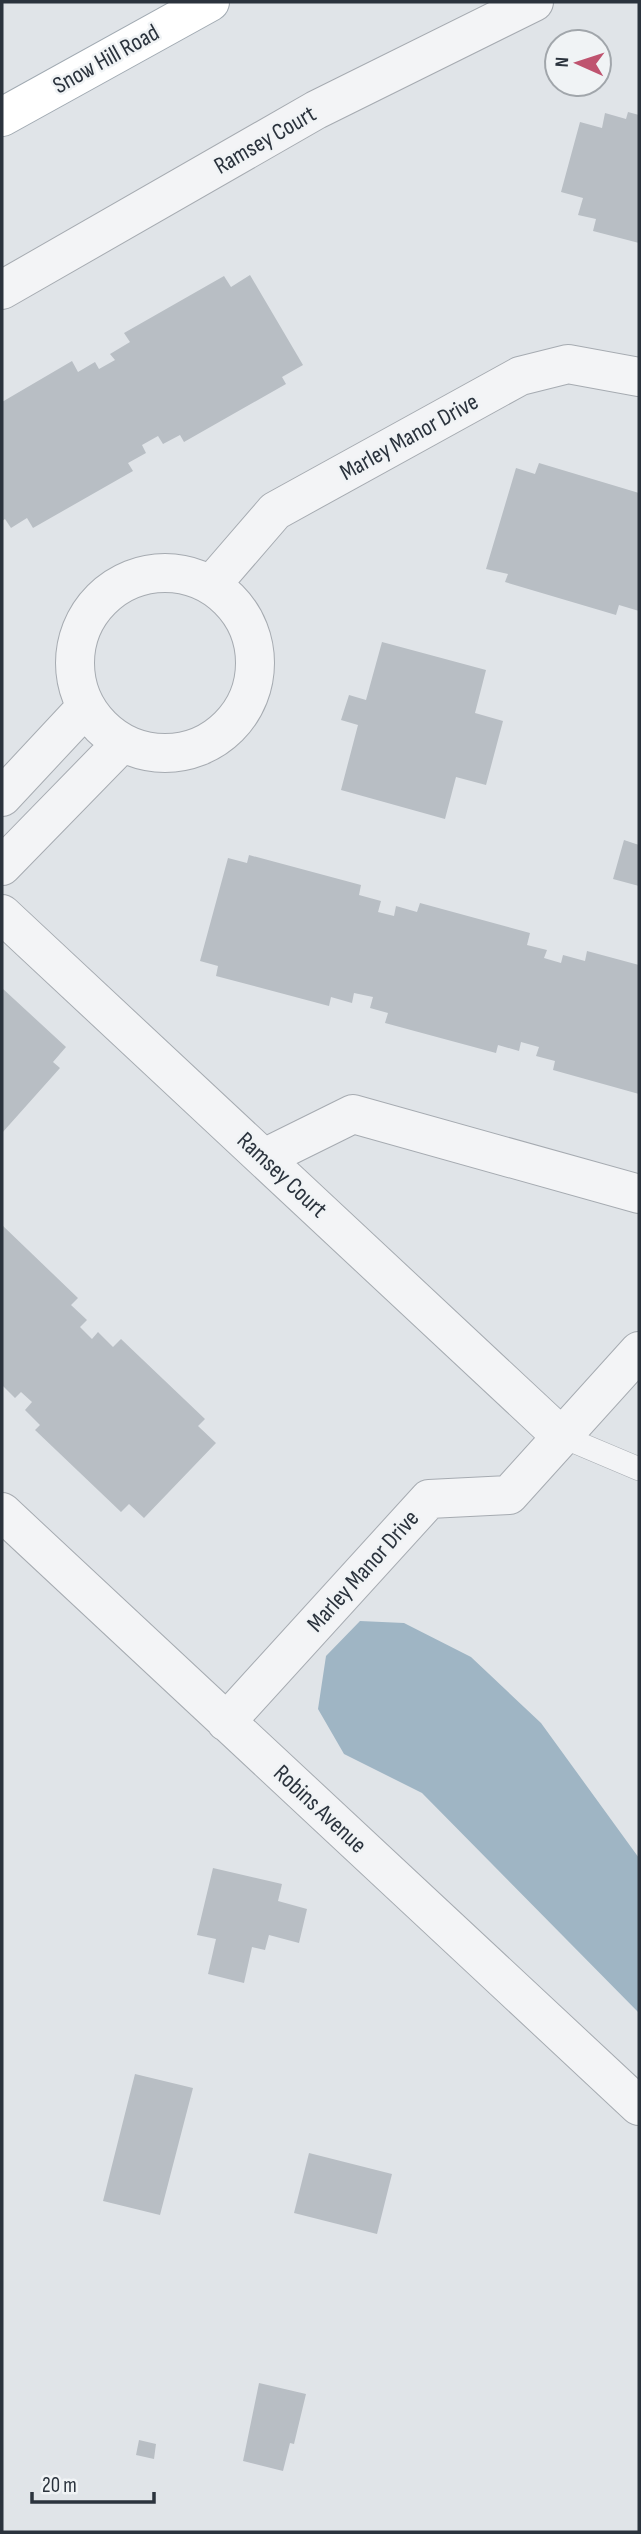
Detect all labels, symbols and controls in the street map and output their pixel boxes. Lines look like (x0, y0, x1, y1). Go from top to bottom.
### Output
street label: Snow Hill Road (48, 18, 164, 100)
north arrow (543, 28, 613, 98)
text: N (551, 57, 574, 68)
street label: Ramsey Court (209, 99, 321, 181)
street label: Marley Manor Drive (335, 387, 483, 487)
street label: Ramsey Court (231, 1126, 333, 1224)
street label: Marley Manor Drive (301, 1504, 425, 1638)
street label: Robins Avenue (267, 1759, 373, 1859)
scale bar (32, 2460, 154, 2504)
text: 20 m (42, 2473, 77, 2498)

